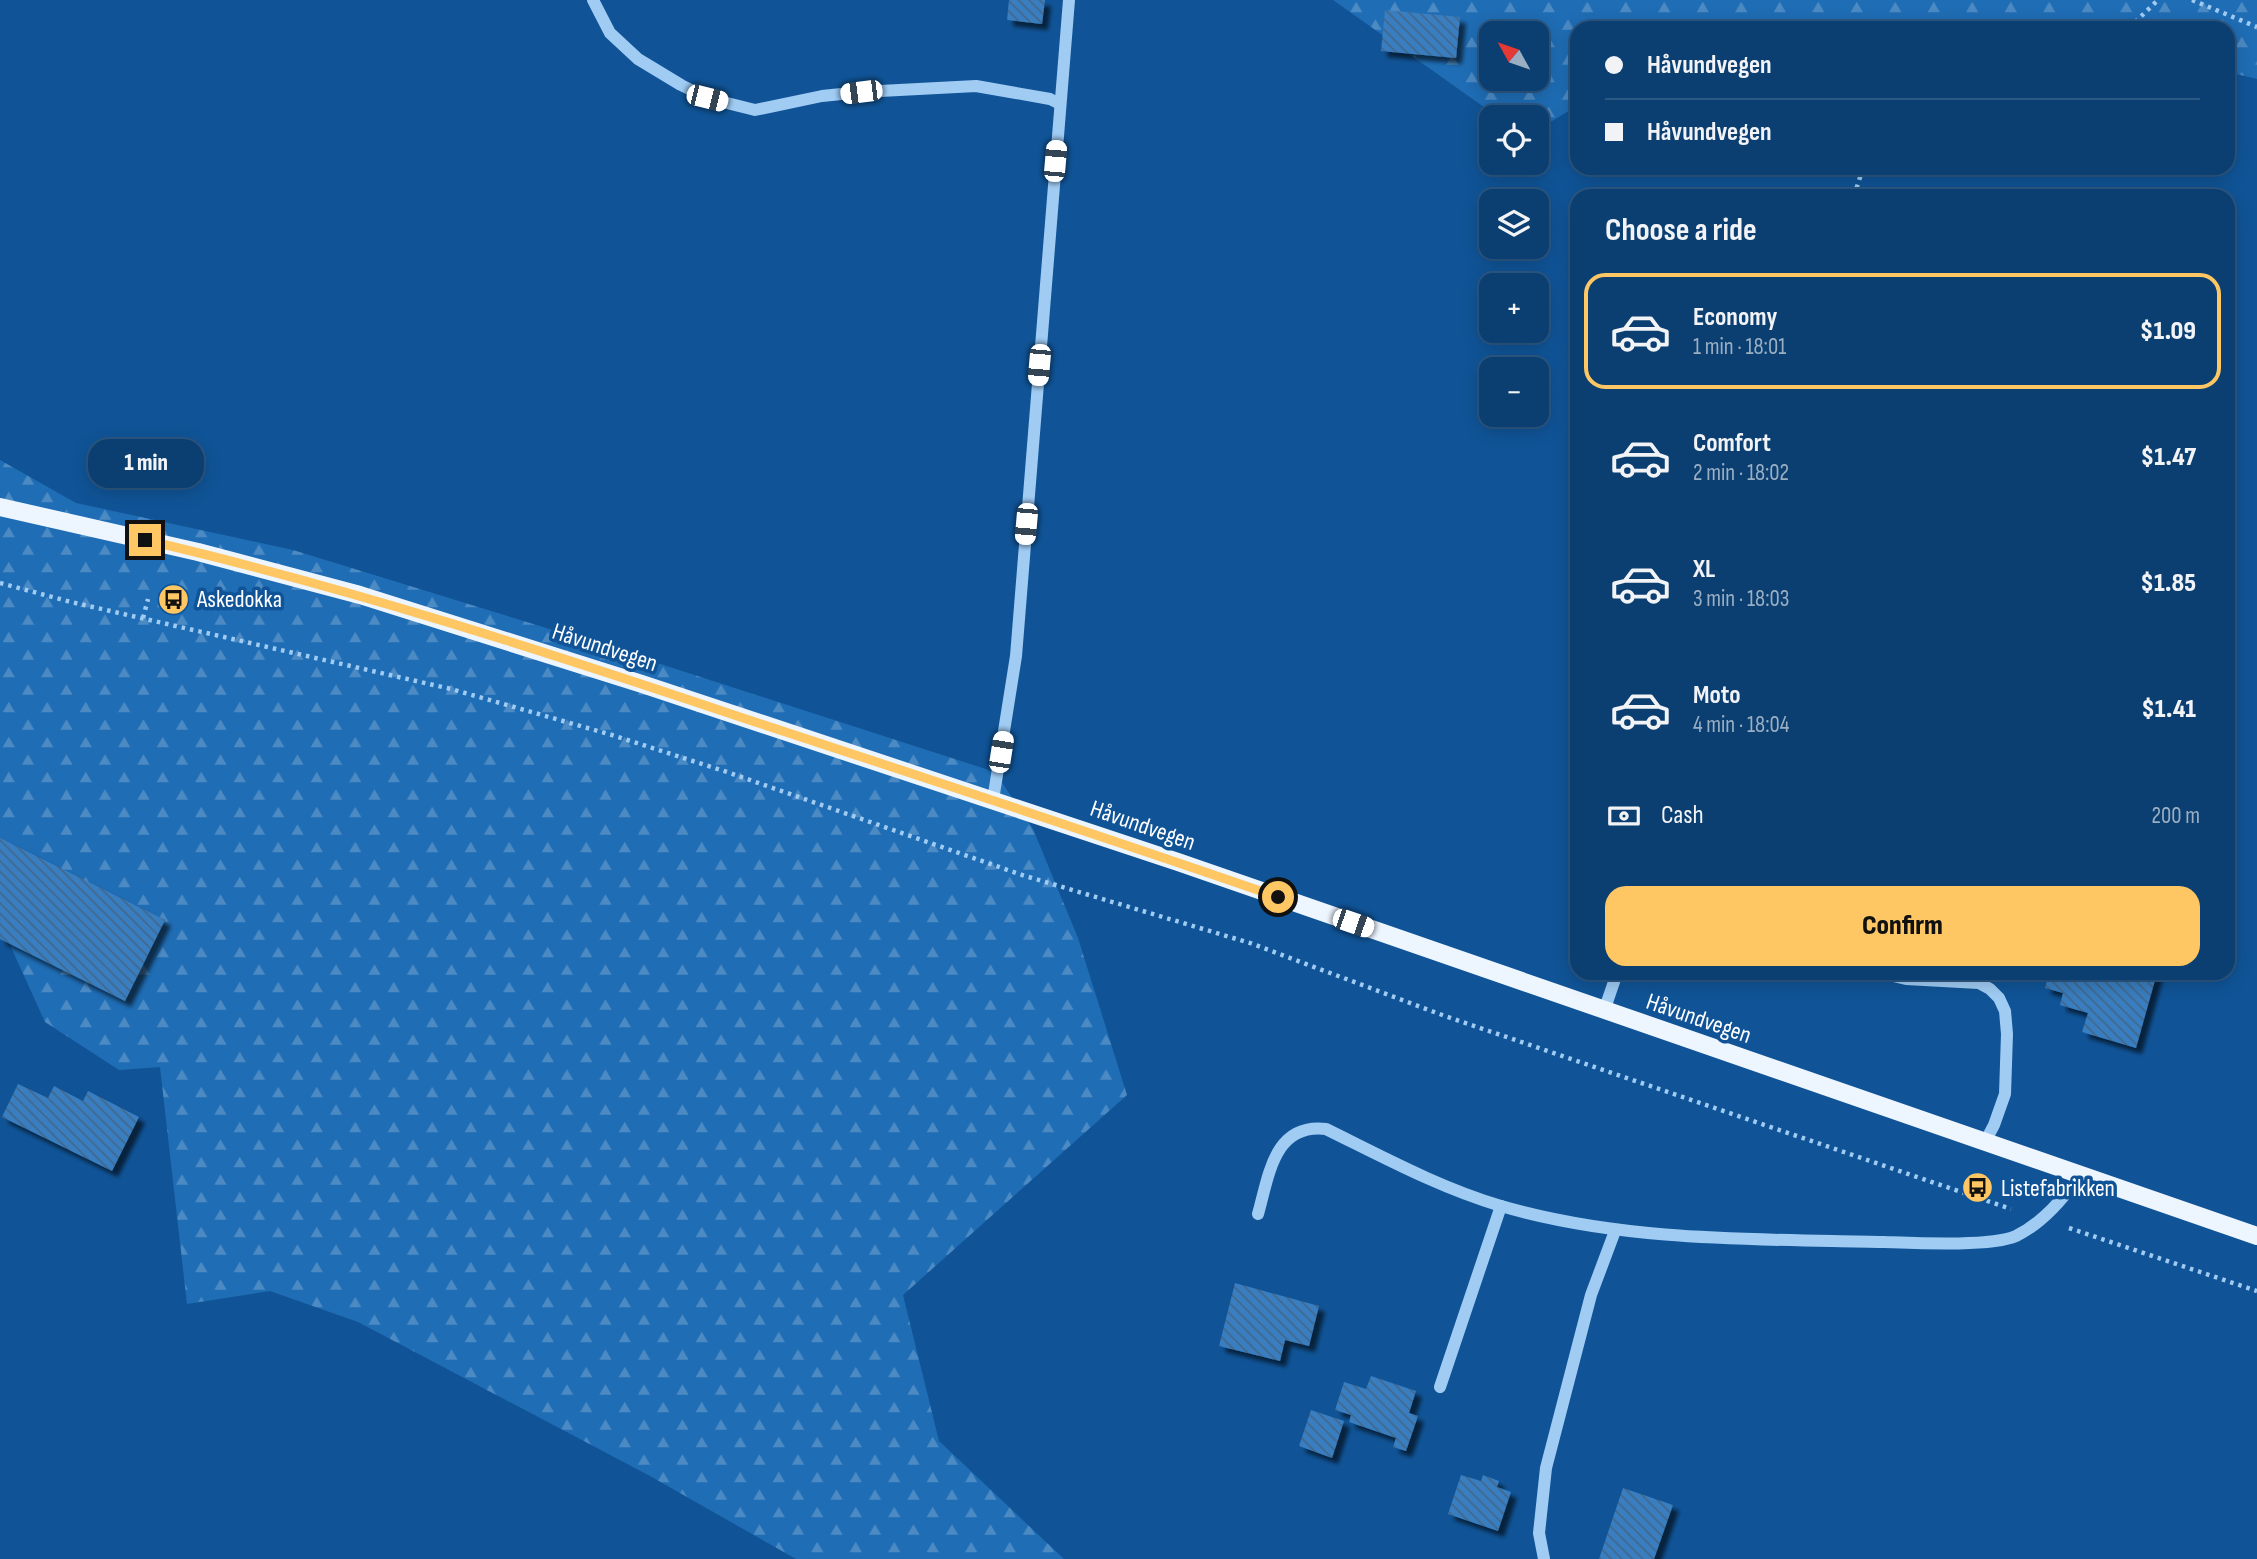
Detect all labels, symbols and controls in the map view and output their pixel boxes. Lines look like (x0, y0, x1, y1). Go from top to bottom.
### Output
north arrow (1479, 21, 1549, 91)
map controls (1479, 21, 1549, 427)
text: Håvundvegen (1647, 50, 1772, 81)
car (839, 79, 884, 105)
car (685, 83, 730, 113)
button: locate (1479, 105, 1549, 175)
text: Håvundvegen (1647, 117, 1772, 148)
car (1043, 139, 1068, 183)
button: layers (1479, 189, 1549, 259)
text: Choose a ride (1605, 211, 1757, 250)
button: + (1479, 273, 1549, 343)
icon: car (1609, 300, 1672, 363)
text: Economy (1693, 302, 1777, 333)
text: $1.09 (2140, 316, 2196, 347)
text: 1 min · 18:01 (1693, 333, 1786, 361)
car (1027, 343, 1052, 387)
button: − (1479, 357, 1549, 427)
icon: car (1609, 426, 1672, 489)
text: Comfort (1693, 428, 1771, 459)
callout: 1 min (87, 438, 203, 488)
text: $1.47 (2141, 442, 2196, 473)
text: 1 min (124, 449, 168, 477)
text: 2 min · 18:02 (1693, 459, 1789, 487)
car (1014, 502, 1039, 546)
route end (129, 524, 161, 556)
icon: car (1609, 552, 1672, 615)
text: XL (1693, 554, 1715, 585)
text: $1.85 (2140, 568, 2196, 599)
bus stop icon: Askedokka (157, 582, 191, 616)
place label: Askedokka (196, 585, 282, 614)
text: 3 min · 18:03 (1693, 585, 1789, 613)
street label: Håvundvegen (549, 617, 661, 678)
icon: car (1609, 678, 1672, 741)
text: Moto (1693, 680, 1741, 711)
text: $1.41 (2141, 694, 2196, 725)
text: 4 min · 18:04 (1693, 711, 1789, 739)
car (988, 730, 1015, 774)
street label: Håvundvegen (1087, 794, 1199, 857)
icon: cash (1605, 797, 1643, 835)
text: Cash (1661, 800, 1704, 831)
text: 200 m (2152, 802, 2200, 830)
route start (1262, 881, 1294, 913)
button: Confirm (1605, 886, 2200, 966)
car (1330, 906, 1377, 940)
street label: Håvundvegen (1643, 987, 1755, 1050)
bus stop icon: Listefabrikken (1961, 1171, 1995, 1205)
place label: Listefabrikken (2001, 1174, 2115, 1203)

